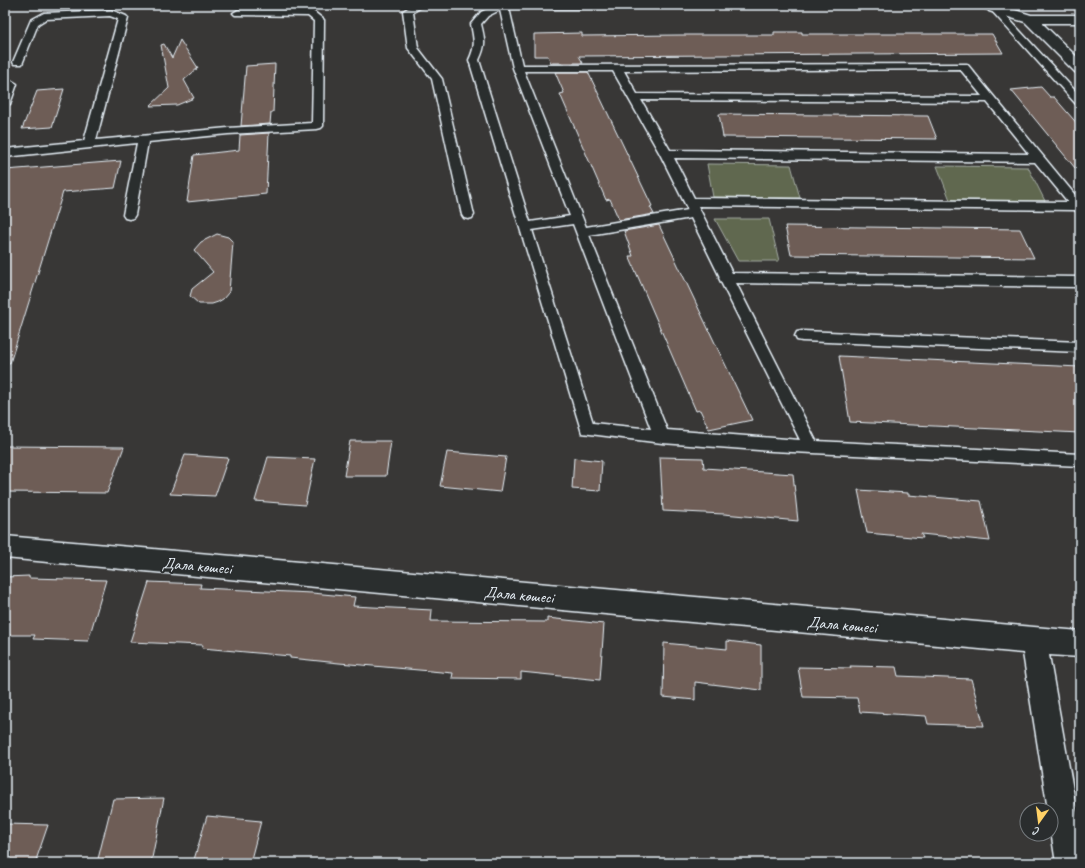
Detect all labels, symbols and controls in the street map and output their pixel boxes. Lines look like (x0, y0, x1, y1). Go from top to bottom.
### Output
street label: Дала көшесі (161, 553, 235, 579)
street label: Дала көшесі (483, 582, 557, 608)
street label: Дала көшесі (806, 612, 880, 638)
north arrow (1019, 802, 1059, 842)
text: С (1031, 824, 1041, 839)

